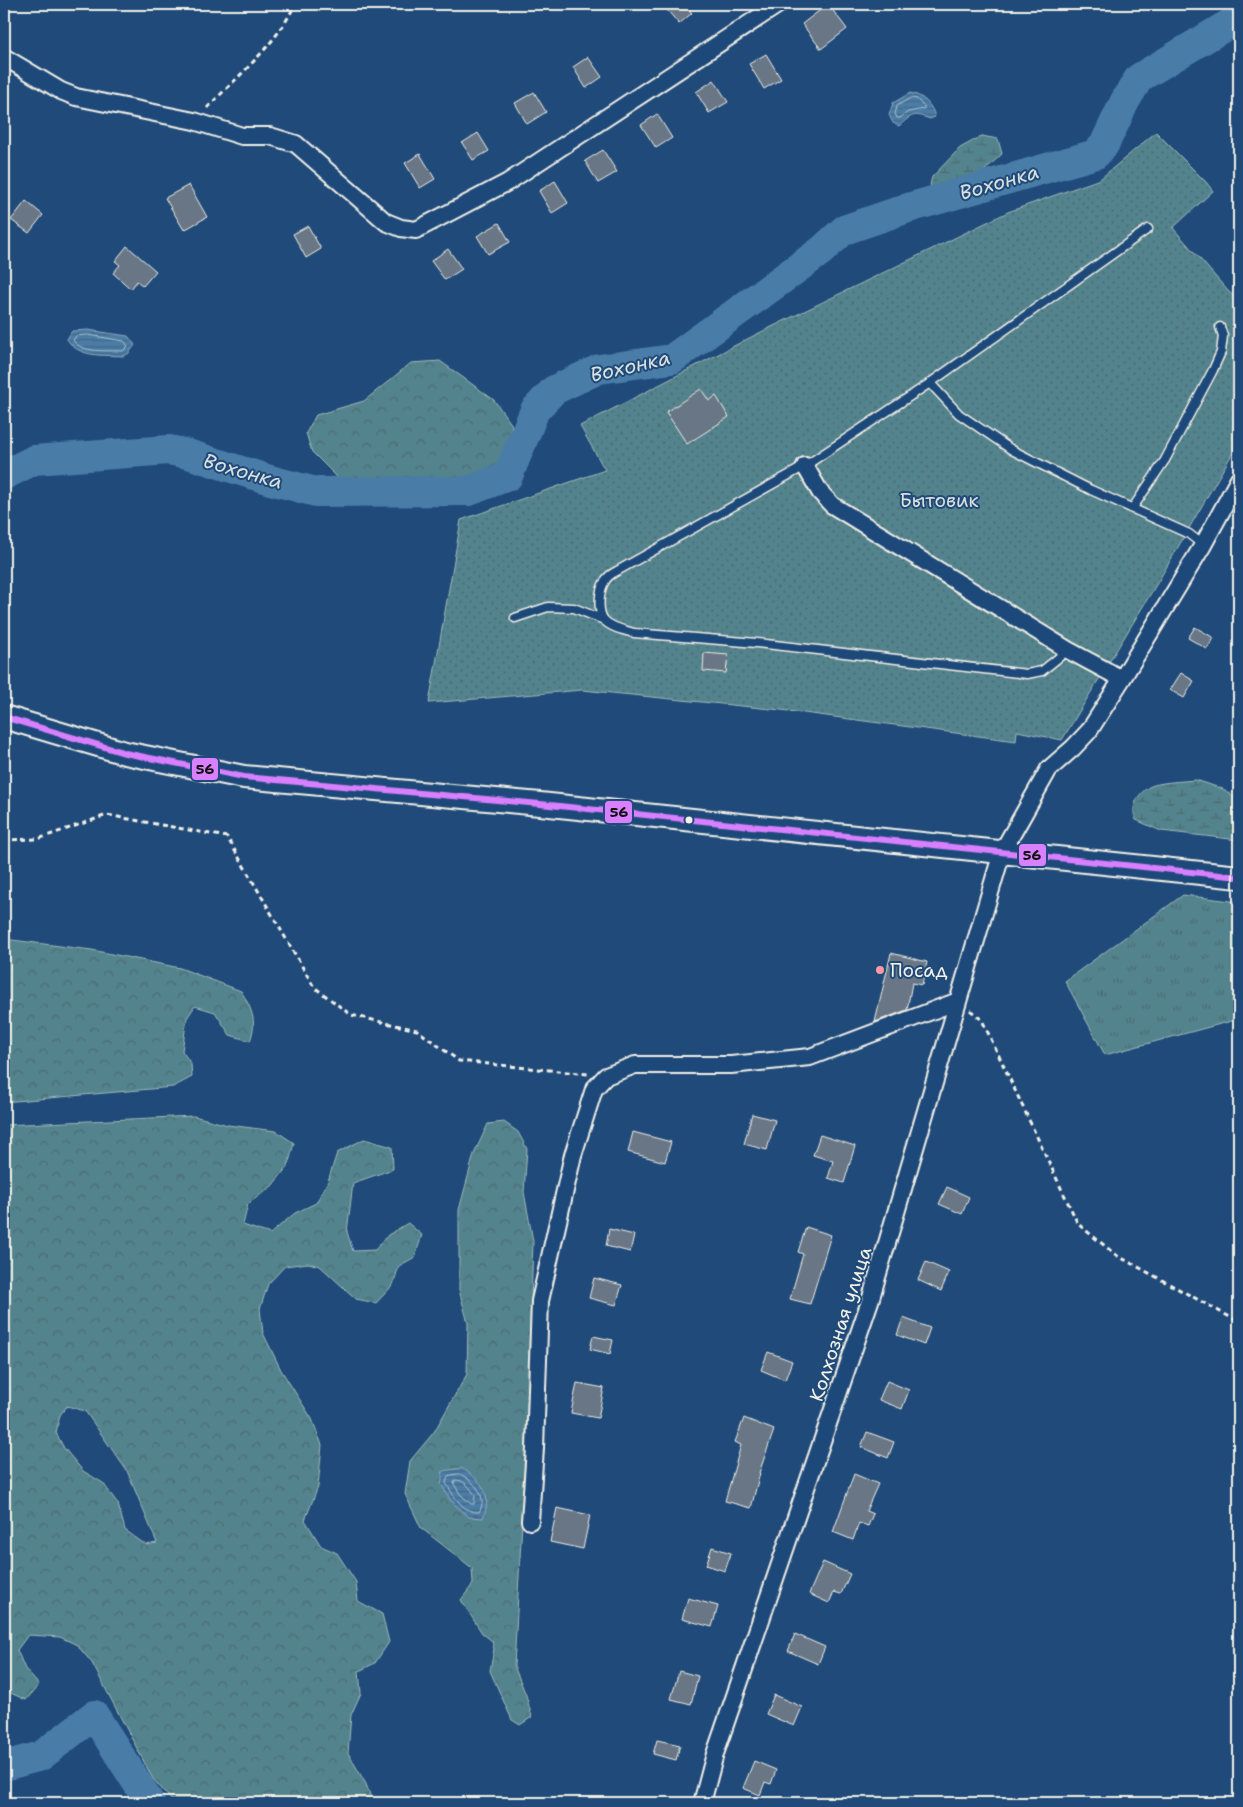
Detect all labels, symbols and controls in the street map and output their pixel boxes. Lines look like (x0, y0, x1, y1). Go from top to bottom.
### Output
water label: Вохонка (956, 158, 1042, 206)
water label: Вохонка (587, 344, 673, 388)
water label: Вохонка (200, 447, 286, 495)
park label: Бытовик (899, 488, 979, 513)
line badge: 56 (191, 757, 219, 781)
text: 56 (196, 760, 214, 778)
line badge: 56 (604, 800, 633, 824)
text: 56 (610, 803, 628, 821)
unlabelled marker (684, 815, 694, 825)
line badge: 56 (1018, 843, 1047, 867)
text: 56 (1023, 846, 1041, 864)
place label: Посад (890, 958, 948, 983)
marker: Посад (874, 964, 886, 976)
street label: Колхозная улица (804, 1244, 877, 1405)

